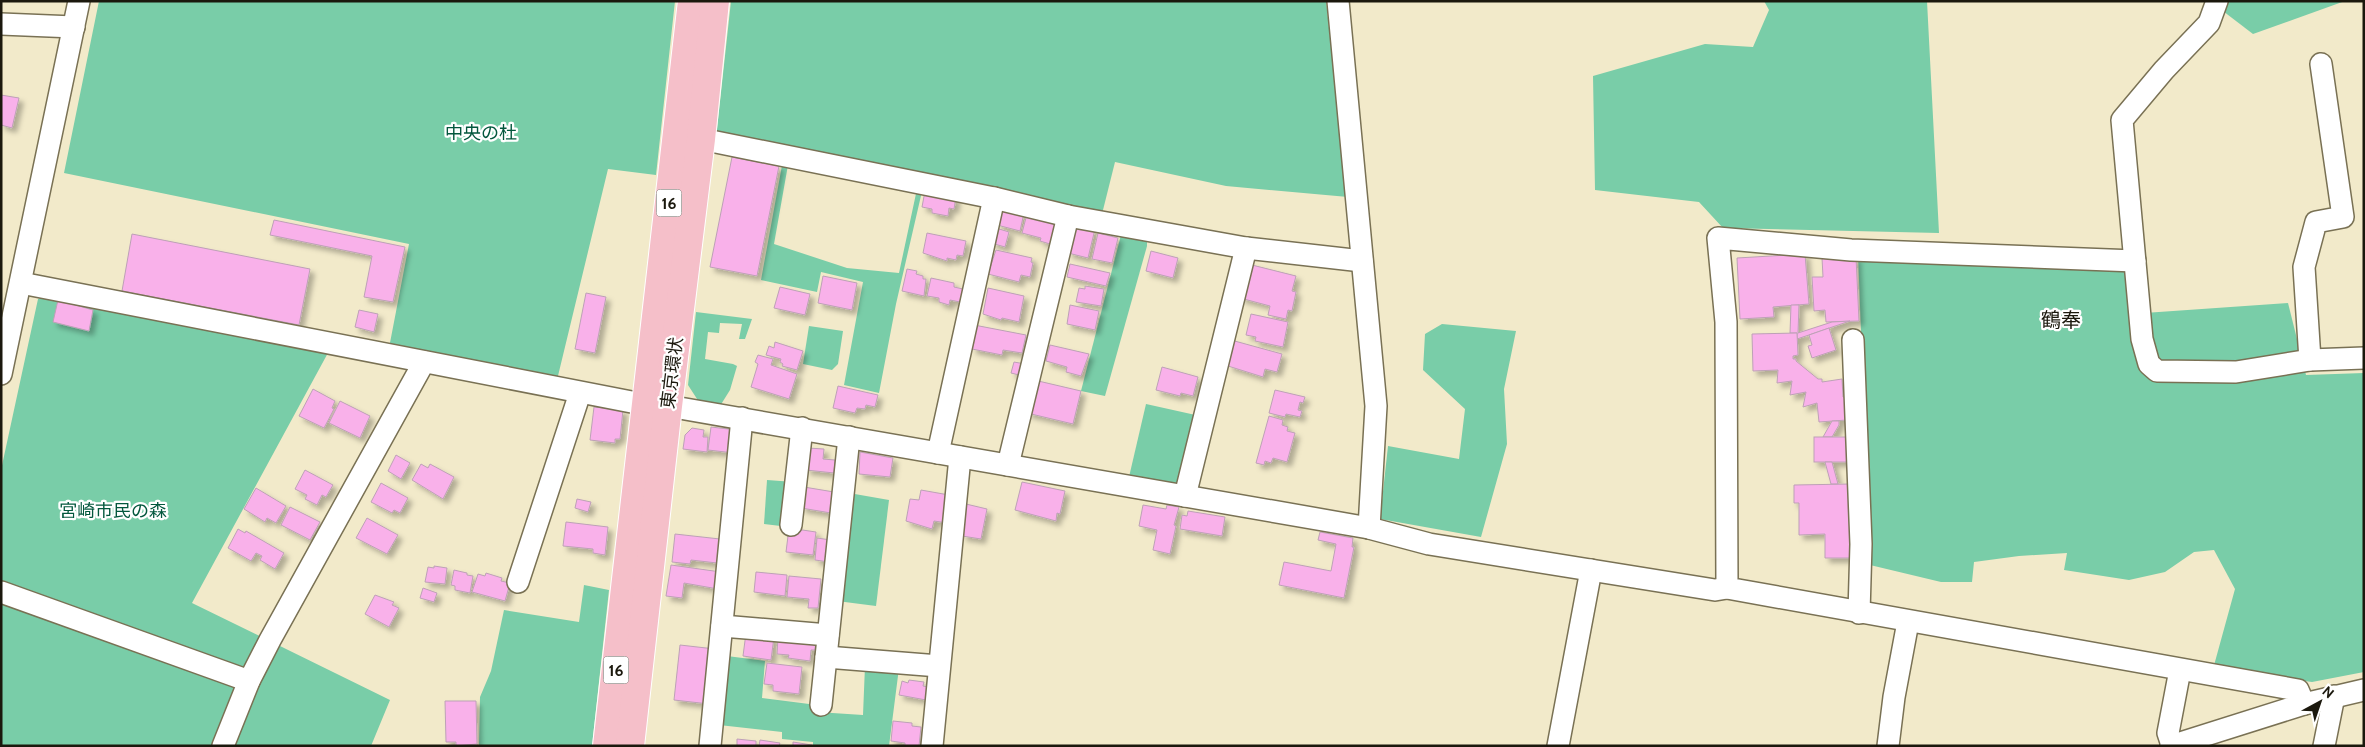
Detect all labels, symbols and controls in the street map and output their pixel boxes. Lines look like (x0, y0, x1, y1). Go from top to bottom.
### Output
park label: 中央の杜 (445, 122, 517, 144)
road number: 16 (656, 190, 682, 217)
district label: 鶴奉 (2041, 308, 2081, 332)
street label: 東京環状 (657, 336, 687, 410)
park label: 宮崎市民の森 (59, 500, 167, 522)
road number: 16 (604, 656, 628, 684)
north arrow (2295, 677, 2345, 727)
text: N (2319, 682, 2338, 702)

